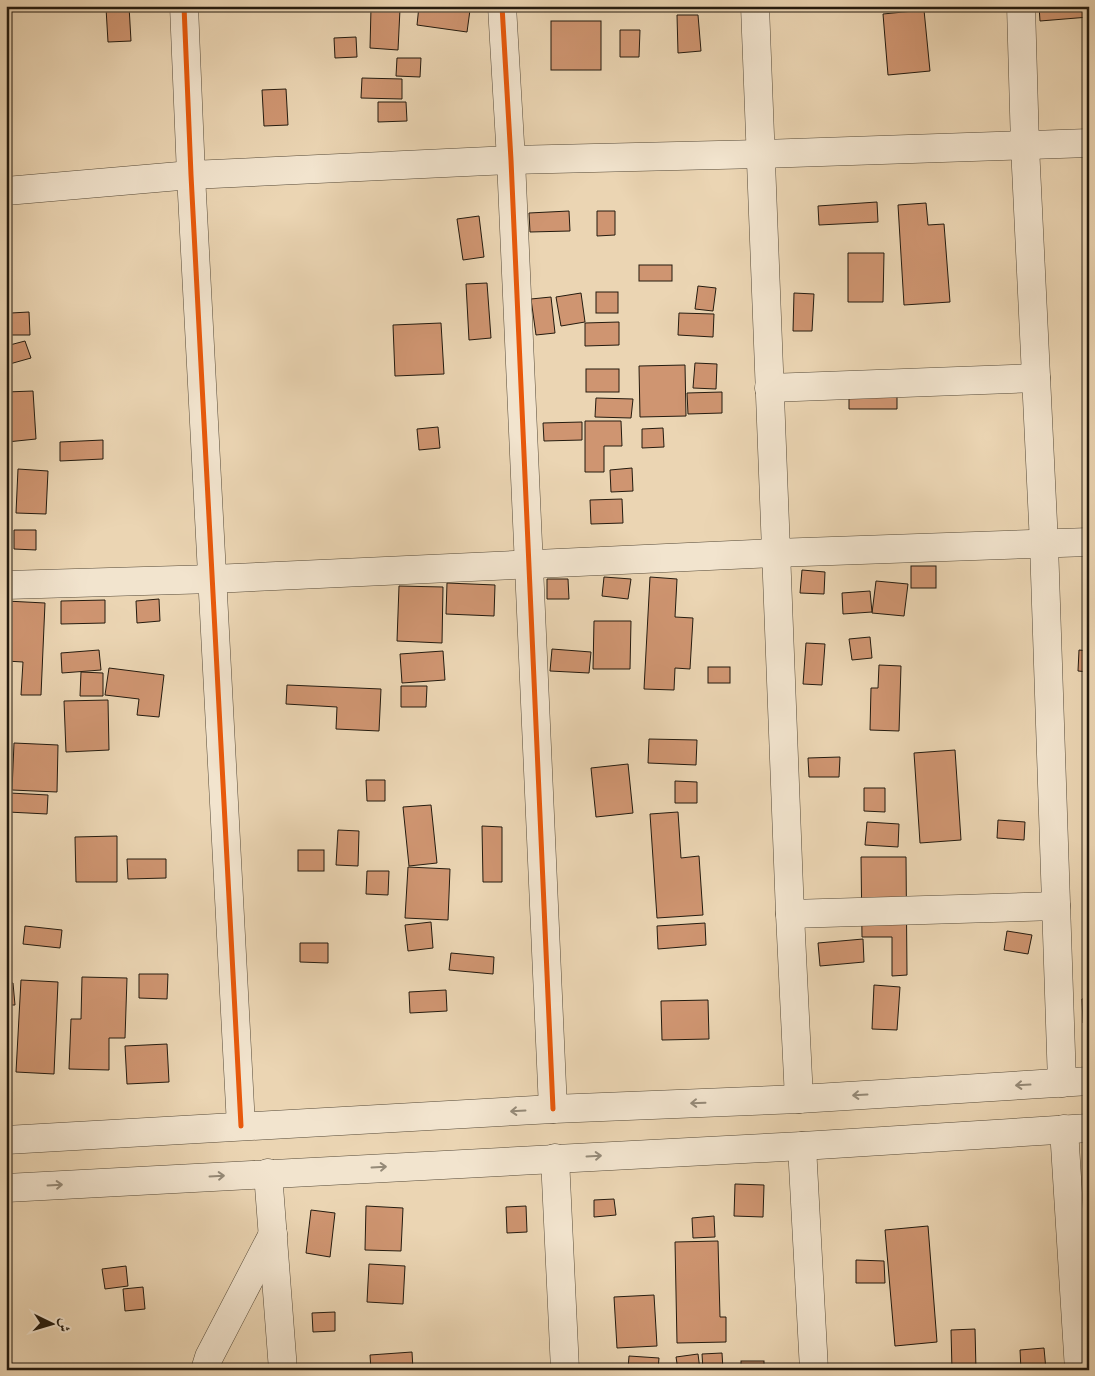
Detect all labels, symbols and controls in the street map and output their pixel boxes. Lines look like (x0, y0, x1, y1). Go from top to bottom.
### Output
one-way arrow (1015, 1081, 1031, 1090)
one-way arrow (853, 1090, 869, 1099)
one-way arrow (690, 1098, 706, 1108)
one-way arrow (511, 1107, 527, 1116)
one-way arrow (586, 1151, 602, 1160)
one-way arrow (371, 1162, 387, 1172)
one-way arrow (209, 1171, 225, 1180)
one-way arrow (47, 1180, 63, 1189)
north arrow (28, 1298, 78, 1348)
text: ش (53, 1317, 74, 1333)

